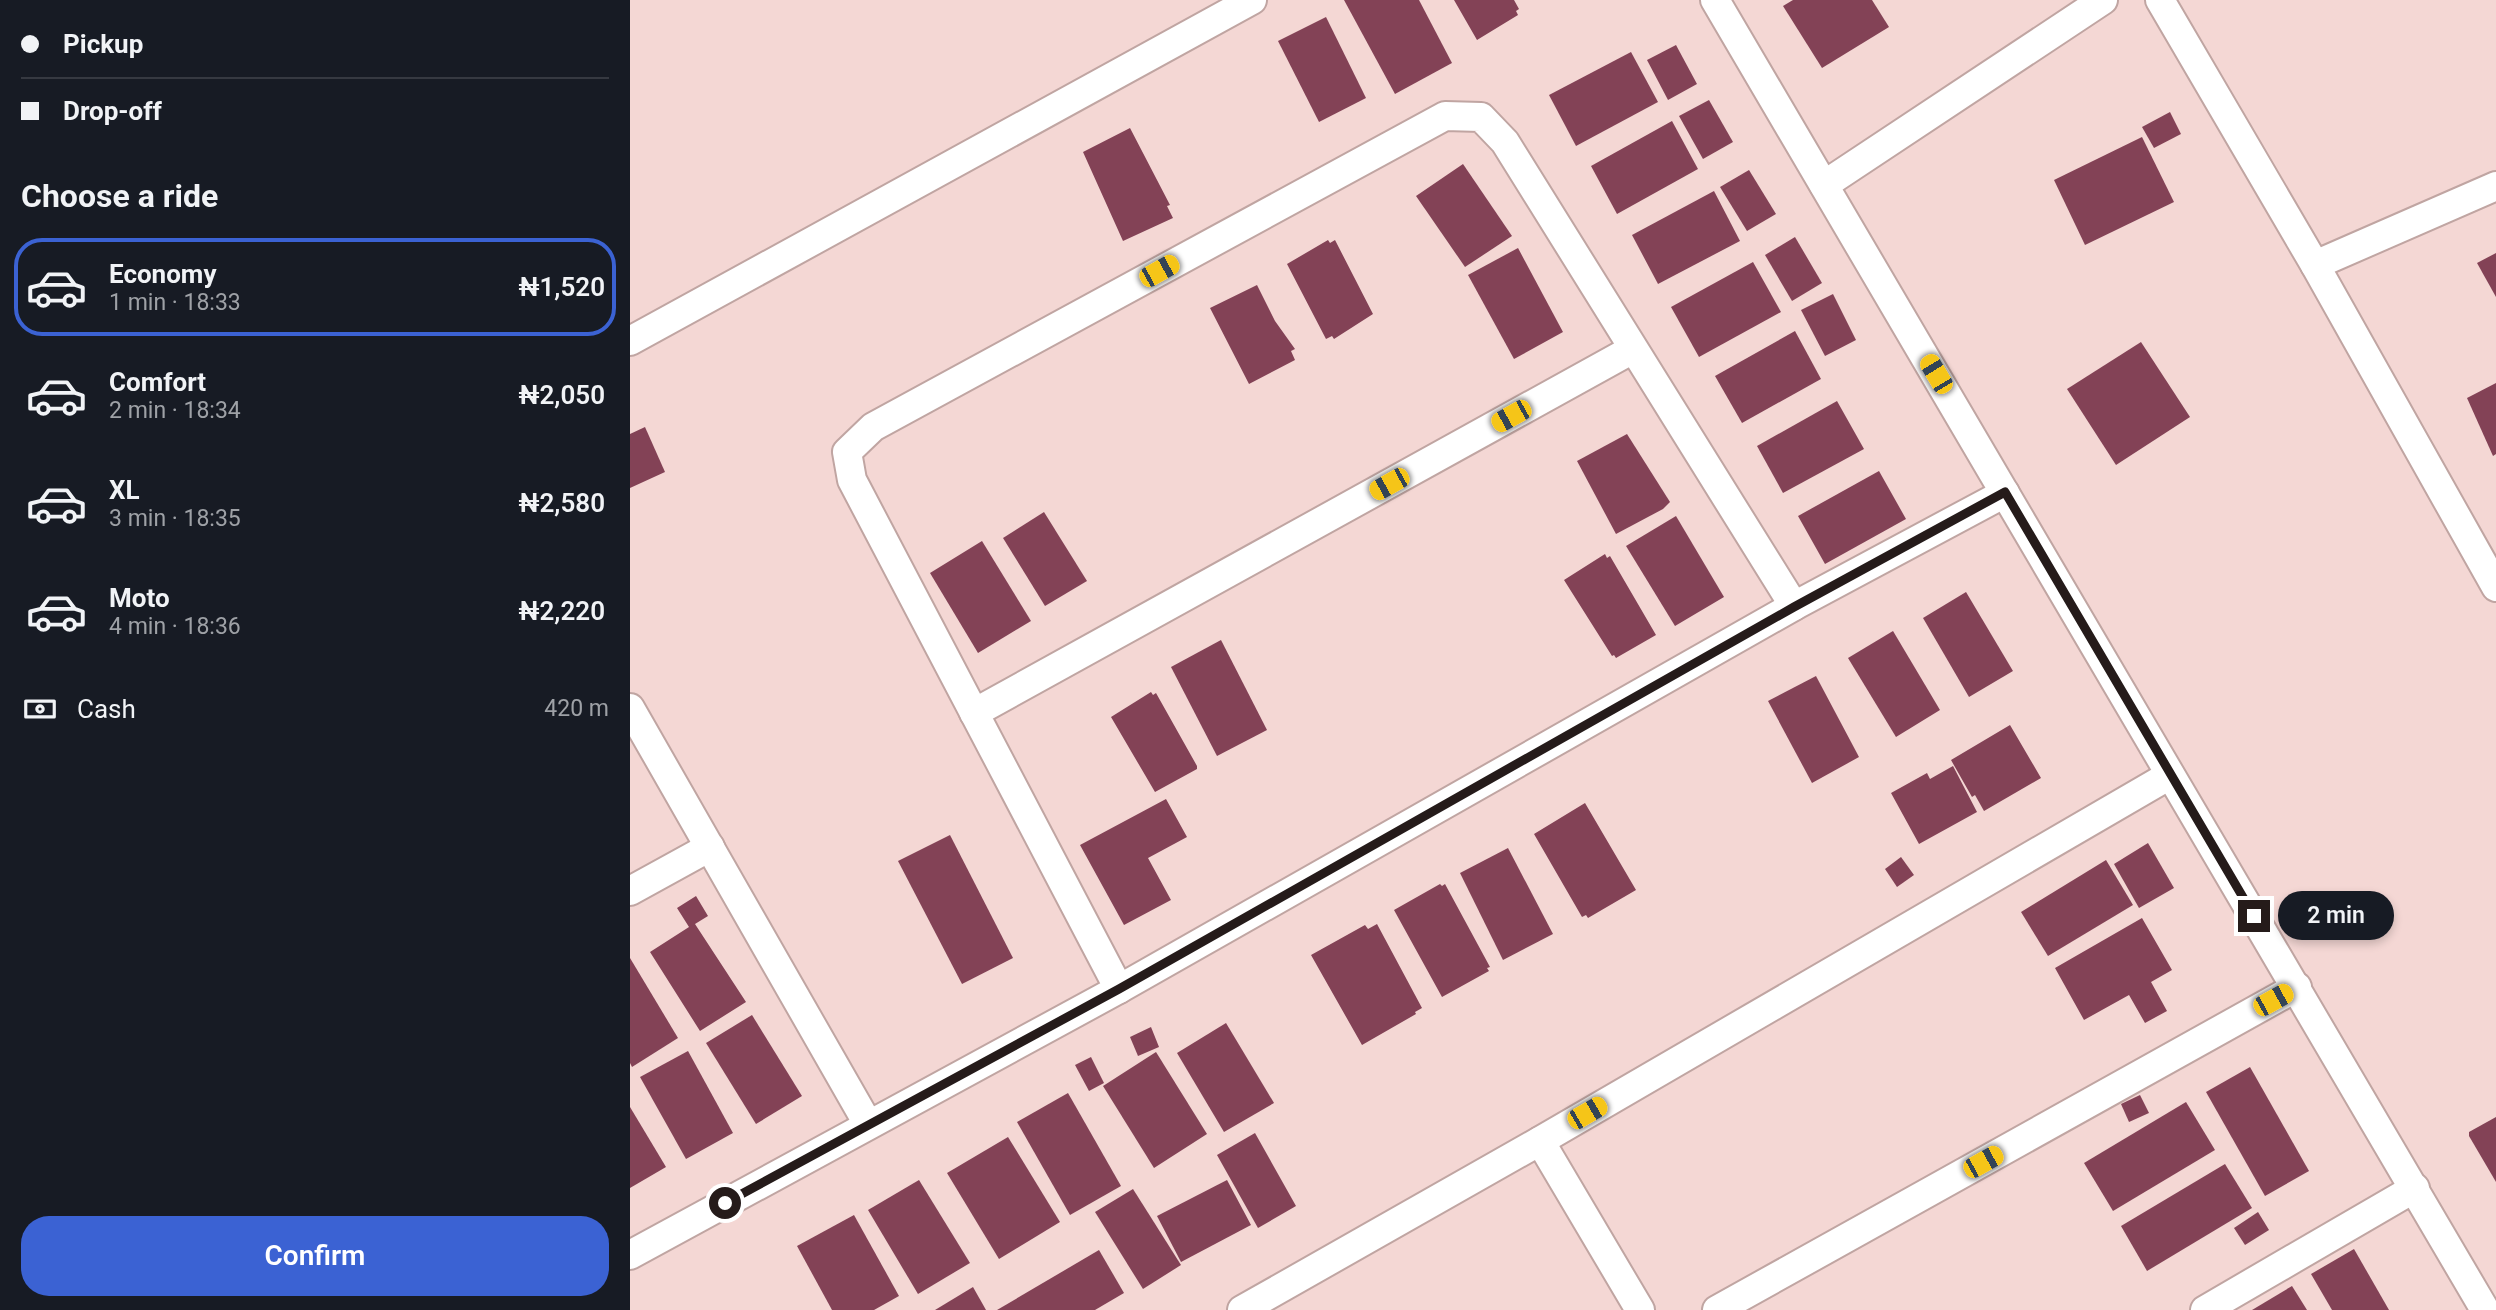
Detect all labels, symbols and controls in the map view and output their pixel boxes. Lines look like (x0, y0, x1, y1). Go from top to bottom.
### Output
text: Pickup (63, 29, 143, 59)
text: Drop-off (63, 96, 162, 126)
text: Choose a ride (21, 177, 218, 215)
car (1136, 252, 1183, 290)
icon: car (25, 256, 88, 319)
text: Economy (109, 259, 216, 289)
text: ₦1,520 (518, 272, 605, 302)
text: 1 min · 18:33 (109, 289, 241, 316)
car (1917, 351, 1956, 397)
icon: car (25, 364, 88, 427)
text: Comfort (109, 367, 206, 397)
text: ₦2,050 (518, 380, 605, 410)
text: 2 min · 18:34 (109, 397, 241, 424)
car (1488, 397, 1535, 435)
car (1366, 465, 1413, 503)
icon: car (25, 472, 88, 535)
text: XL (109, 475, 140, 505)
text: ₦2,580 (518, 488, 605, 518)
text: 3 min · 18:35 (109, 505, 241, 532)
icon: car (25, 580, 88, 643)
text: Moto (109, 583, 170, 613)
text: ₦2,220 (518, 596, 605, 626)
text: 4 min · 18:36 (109, 613, 241, 640)
icon: cash (21, 690, 59, 728)
text: Cash (77, 694, 136, 724)
text: 420 m (544, 695, 609, 722)
callout: 2 min (2278, 892, 2394, 940)
route end (2238, 900, 2270, 932)
text: 2 min (2307, 902, 2365, 929)
car (2250, 981, 2297, 1019)
car (1564, 1093, 1611, 1133)
car (1960, 1143, 2007, 1181)
route start (709, 1187, 741, 1219)
button: Confirm (21, 1216, 609, 1296)

